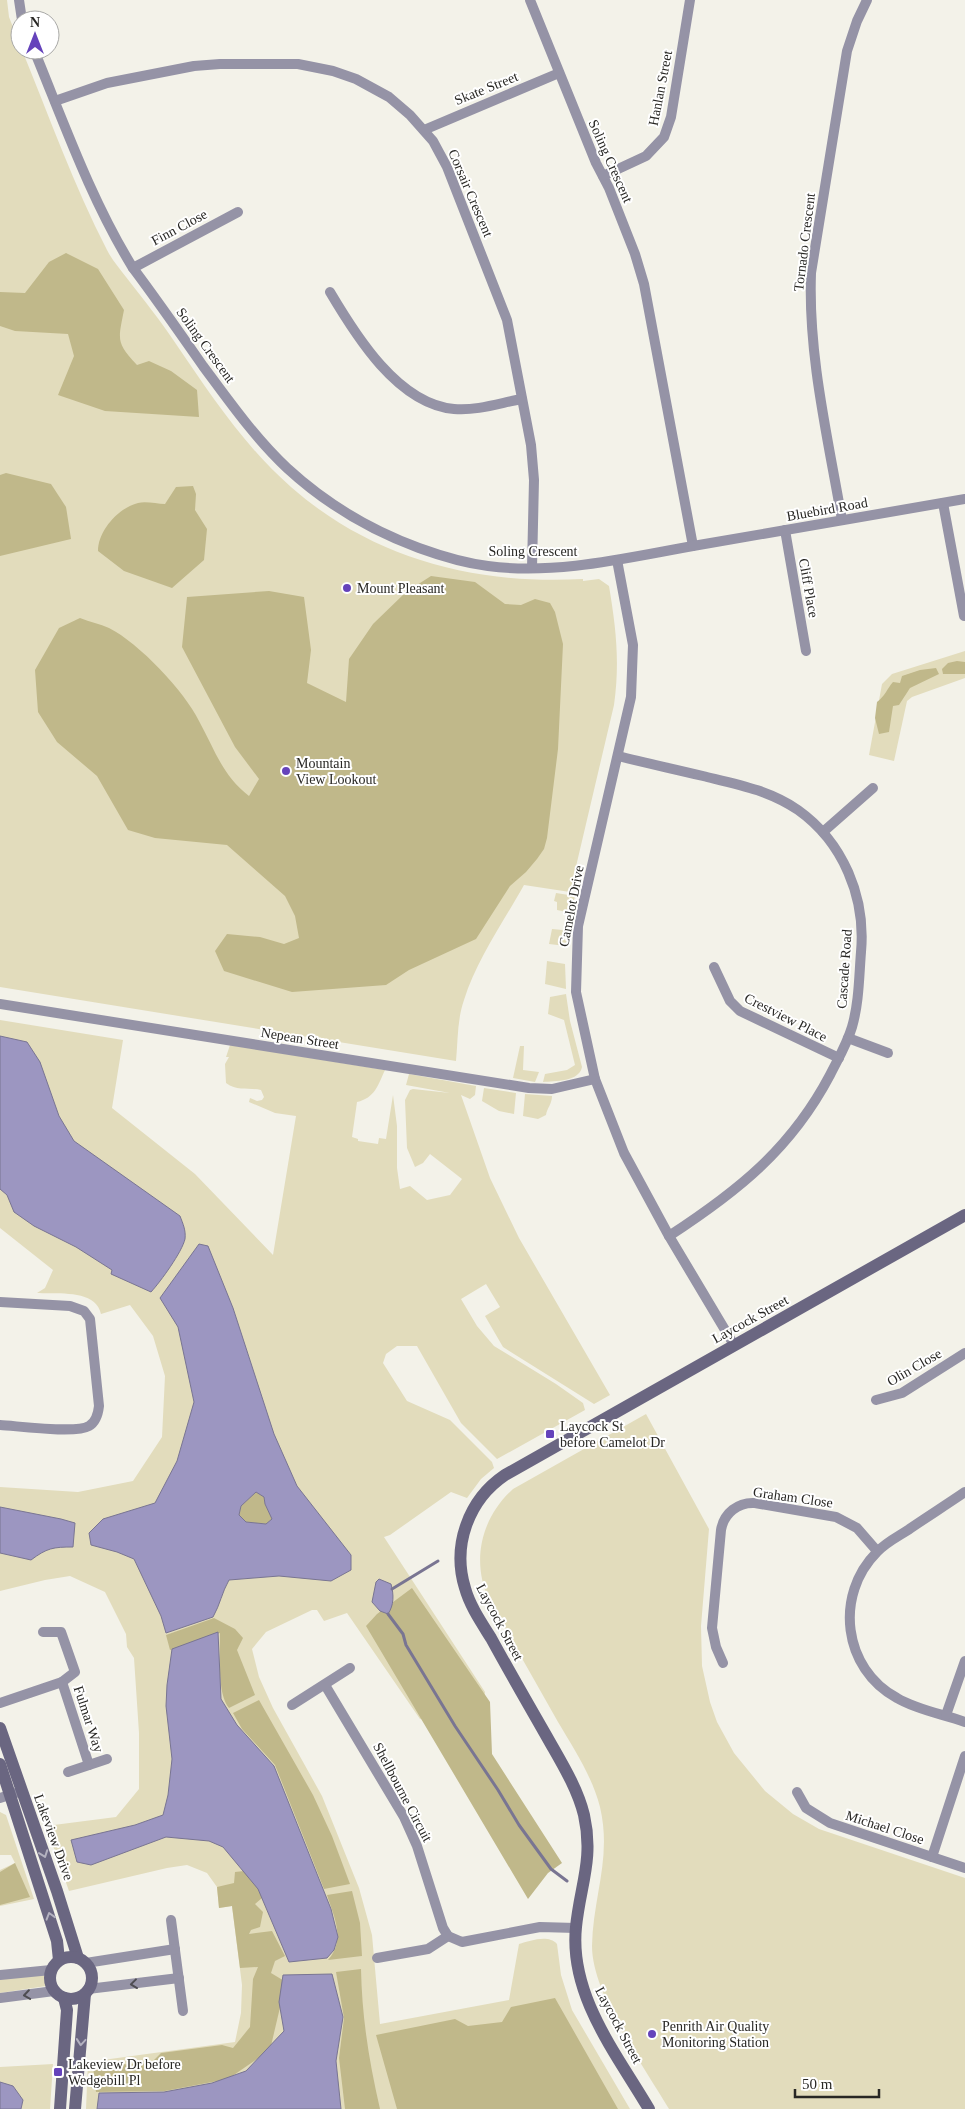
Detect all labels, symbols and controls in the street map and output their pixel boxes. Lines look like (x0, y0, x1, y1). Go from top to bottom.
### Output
north arrow (10, 10, 60, 60)
text: N (30, 15, 40, 30)
street label: Hanlan Street (646, 49, 675, 127)
street label: Skate Street (452, 69, 520, 108)
street label: Soling Crescent (586, 117, 636, 205)
street label: Corsair Crescent (445, 147, 496, 239)
street label: Tornado Crescent (791, 192, 818, 292)
street label: Finn Close (149, 206, 210, 248)
street label: Soling Crescent (173, 305, 238, 386)
street label: Bluebird Road (785, 495, 869, 524)
street label: Soling Crescent (488, 544, 578, 559)
street label: Cliff Place (796, 557, 821, 619)
place label: Mount Pleasant (357, 581, 445, 596)
marker: Mount Pleasant (341, 582, 353, 594)
place label: Mountain View Lookout (296, 756, 377, 787)
marker: Mountain View Lookout (280, 765, 292, 777)
street label: Camelot Drive (556, 864, 587, 948)
street label: Cascade Road (834, 929, 855, 1009)
street label: Crestview Place (742, 990, 830, 1045)
street label: Nepean Street (260, 1025, 340, 1052)
street label: Laycock Street (710, 1292, 791, 1346)
street label: Olin Close (884, 1346, 944, 1389)
place label: Laycock St before Camelot Dr (560, 1419, 665, 1450)
marker: Laycock St before Camelot Dr (544, 1428, 556, 1440)
street label: Graham Close (752, 1484, 834, 1511)
street label: Laycock Street (473, 1581, 526, 1663)
street label: Fulmar Way (71, 1684, 106, 1754)
street label: Shellbourne Circuit (370, 1740, 435, 1844)
street label: Lakeview Drive (31, 1792, 76, 1882)
street label: Michael Close (844, 1808, 926, 1847)
one-way arrow (38, 1849, 48, 1858)
one-way arrow (45, 1912, 55, 1920)
one-way arrow (129, 1978, 137, 1989)
street label: Laycock Street (592, 1984, 645, 2066)
one-way arrow (23, 1989, 31, 1999)
place label: Penrith Air Quality Monitoring Station (662, 2019, 769, 2050)
marker: Penrith Air Quality Monitoring Station (646, 2028, 658, 2040)
one-way arrow (75, 2038, 86, 2046)
place label: Lakeview Dr before Wedgebill Pl (68, 2057, 181, 2088)
marker: Lakeview Dr before Wedgebill Pl (52, 2066, 64, 2078)
scale bar (795, 2066, 879, 2098)
text: 50 m (802, 2076, 833, 2092)

